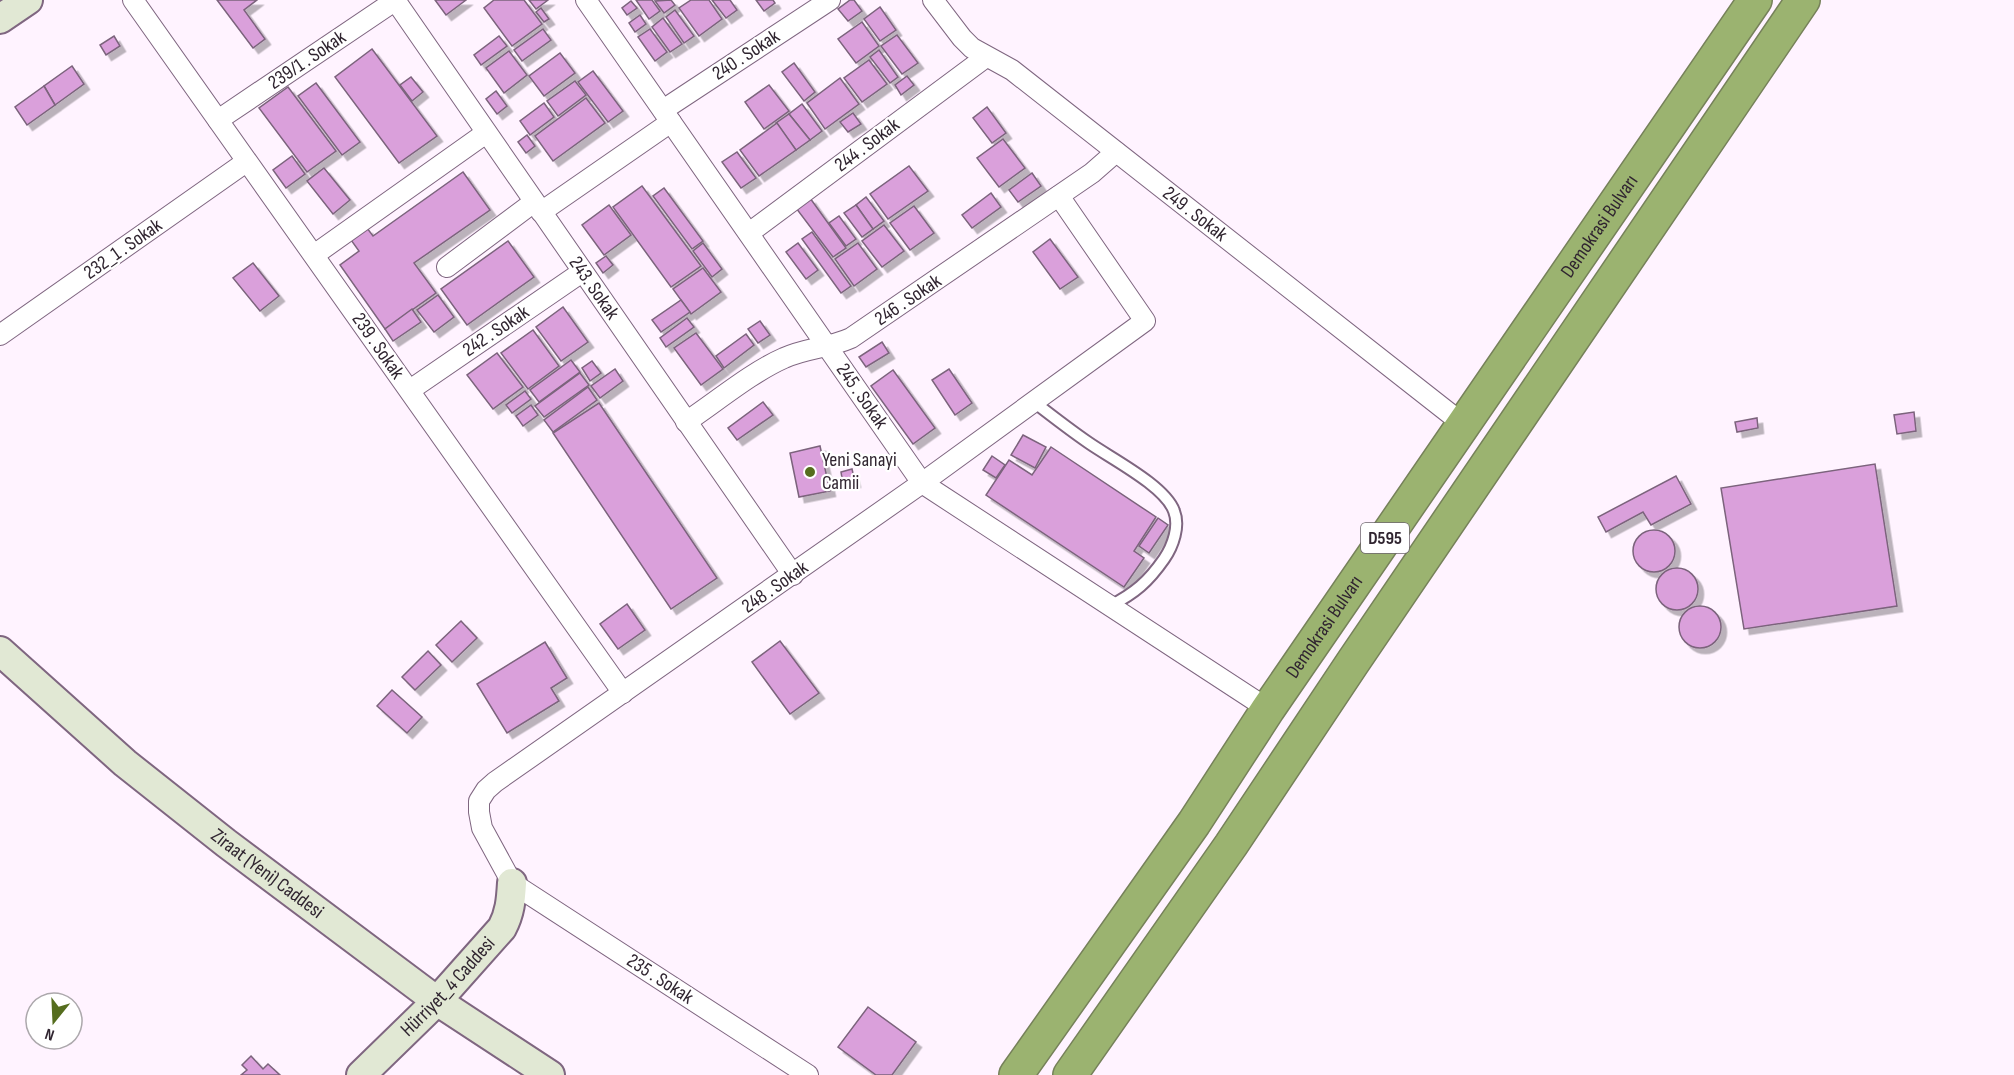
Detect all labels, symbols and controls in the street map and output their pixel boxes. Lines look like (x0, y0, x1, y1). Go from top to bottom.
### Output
street label: 240 . Sokak (708, 24, 784, 86)
street label: 239/1 . Sokak (264, 25, 351, 95)
street label: 244 . Sokak (830, 113, 904, 177)
street label: Demokrasi Bulvarı (1556, 170, 1643, 282)
street label: 249 . Sokak (1158, 181, 1232, 247)
street label: 232_1 . Sokak (79, 213, 167, 285)
street label: 243. Sokak (564, 252, 625, 325)
street label: 246 . Sokak (870, 269, 946, 331)
street label: 242 . Sokak (458, 300, 534, 362)
street label: 239 . Sokak (347, 308, 410, 384)
street label: 245 . Sokak (831, 359, 893, 434)
place label: Yeni Sanayi Camii (822, 448, 897, 495)
marker: Yeni Sanayi Camii (803, 465, 817, 479)
road number: D595 (1361, 523, 1409, 553)
street label: 248 . Sokak (737, 555, 813, 618)
street label: Demokrasi Bulvarı (1281, 571, 1368, 683)
street label: Ziraat (Yeni) Caddesi (206, 824, 328, 924)
street label: Hürriyet_4 Caddesi (396, 932, 500, 1042)
street label: 235 . Sokak (622, 949, 698, 1010)
north arrow (24, 991, 84, 1051)
text: N (43, 1023, 57, 1044)

